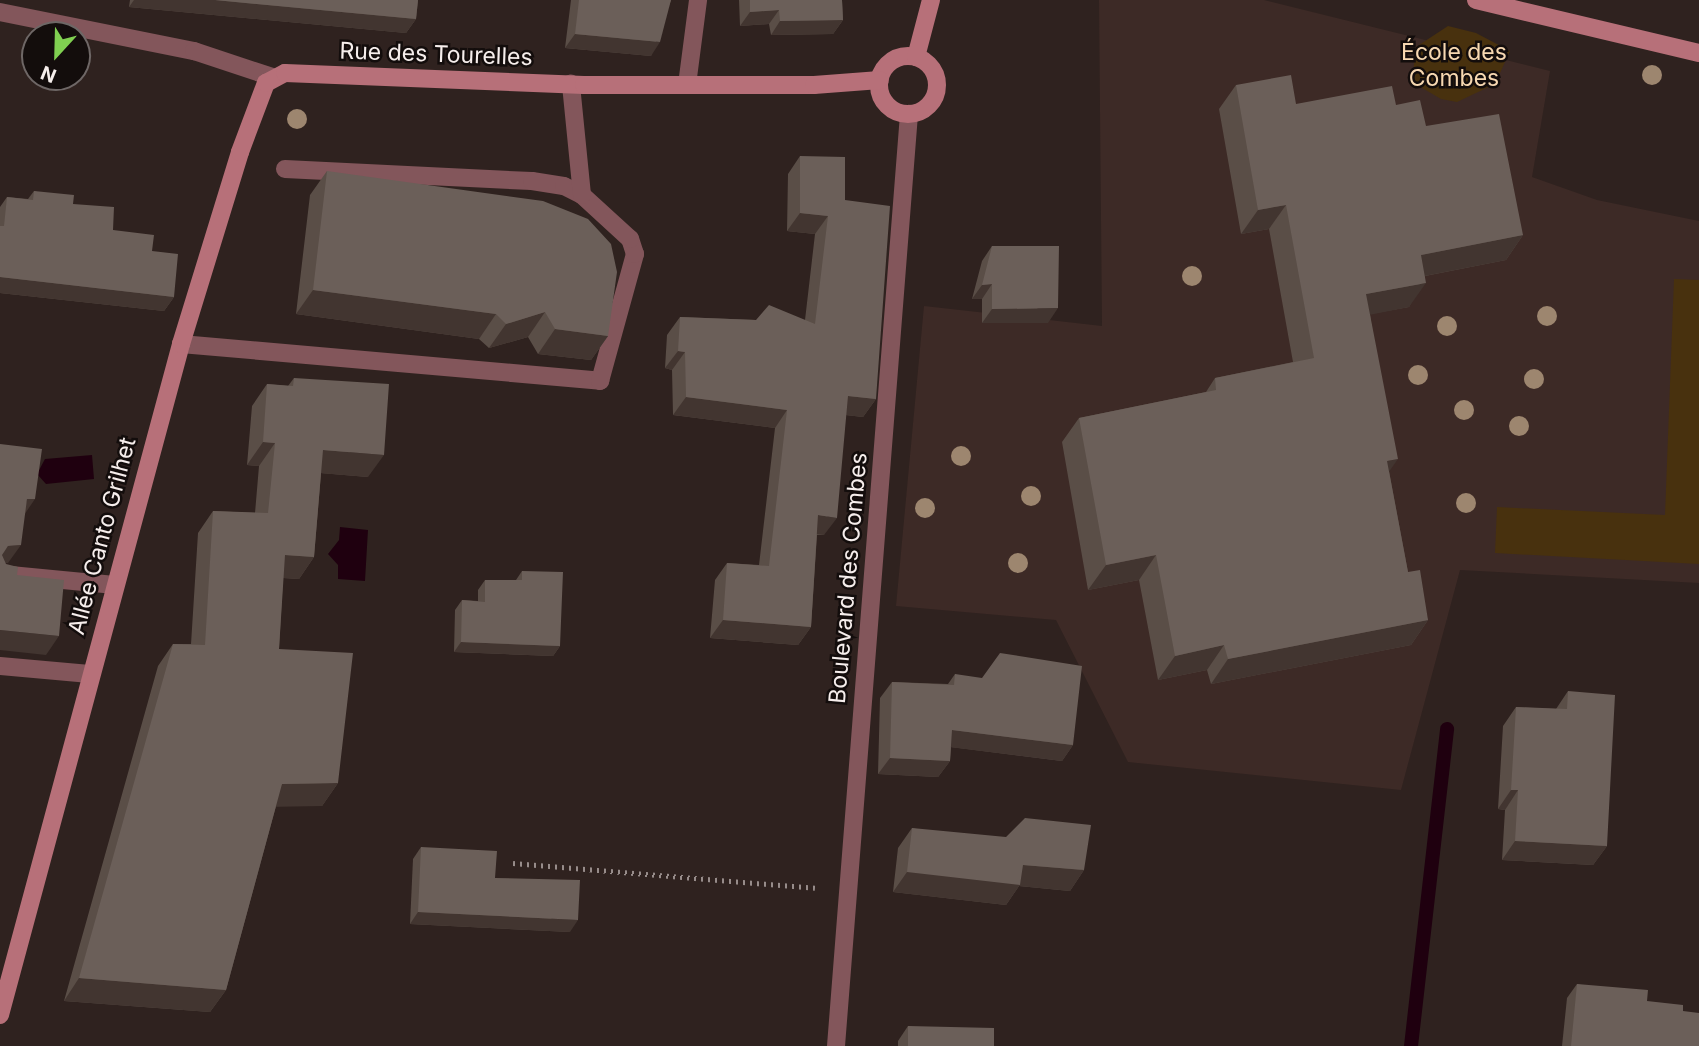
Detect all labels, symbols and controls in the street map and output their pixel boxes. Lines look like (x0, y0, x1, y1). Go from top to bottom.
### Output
north arrow (21, 21, 91, 91)
street label: Rue des Tourelles (339, 37, 533, 71)
park label: École des Combes (1401, 38, 1507, 92)
text: N (38, 61, 60, 87)
street label: Allée Canto Grilhet (62, 434, 142, 638)
street label: Boulevard des Combes (823, 451, 873, 705)

